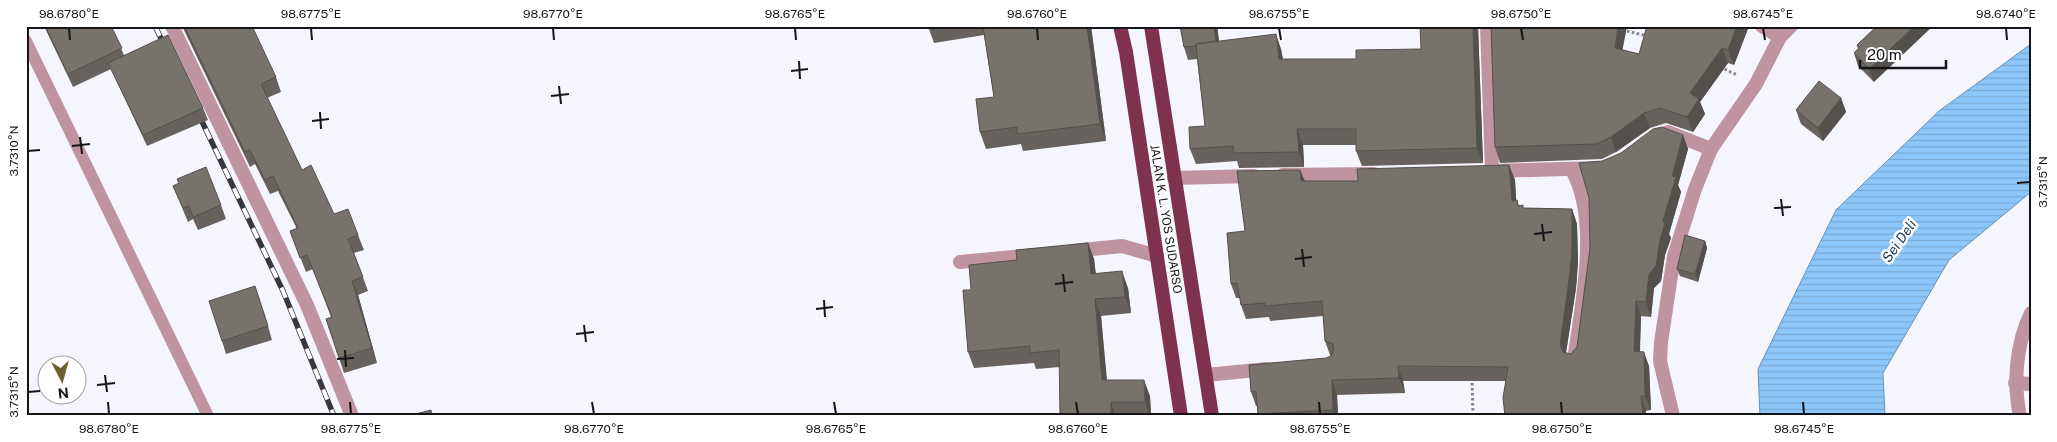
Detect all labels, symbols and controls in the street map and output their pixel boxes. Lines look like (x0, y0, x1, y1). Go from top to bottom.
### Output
text: 98.6780°E (39, 7, 99, 21)
text: 98.6775°E (281, 7, 341, 21)
text: 98.6770°E (523, 7, 583, 21)
text: 98.6765°E (765, 7, 825, 21)
text: 98.6760°E (1007, 7, 1067, 21)
text: 98.6755°E (1249, 7, 1309, 21)
text: 98.6750°E (1491, 7, 1551, 21)
text: 98.6745°E (1733, 7, 1793, 21)
text: 98.6740°E (1976, 7, 2036, 21)
scale bar (1860, 38, 1946, 70)
text: 20 m (1867, 46, 1902, 63)
text: 3.7310°N (7, 125, 21, 177)
street label: JALAN K. L. YOS SUDARSO (1147, 143, 1185, 295)
text: 3.7315°N (2036, 156, 2050, 208)
water label: Sei Deli (1879, 216, 1920, 265)
north arrow (38, 354, 88, 404)
text: 3.7315°N (7, 366, 21, 418)
text: N (57, 384, 70, 401)
text: 98.6780°E (79, 422, 139, 436)
text: 98.6775°E (321, 422, 381, 436)
text: 98.6770°E (564, 422, 624, 436)
text: 98.6765°E (806, 422, 866, 436)
text: 98.6760°E (1048, 422, 1108, 436)
text: 98.6755°E (1290, 422, 1350, 436)
text: 98.6750°E (1532, 422, 1592, 436)
text: 98.6745°E (1774, 422, 1834, 436)

